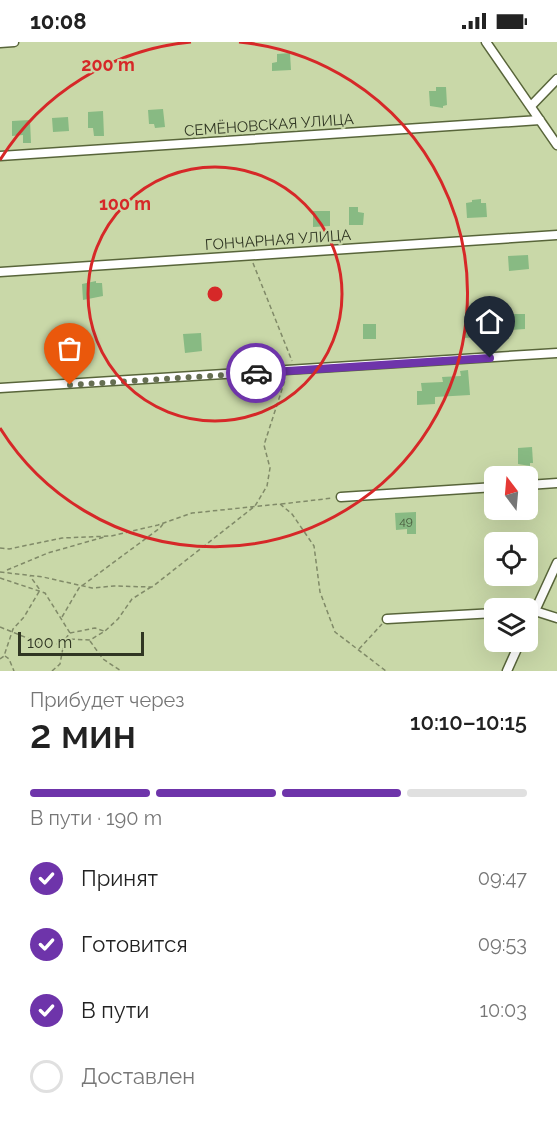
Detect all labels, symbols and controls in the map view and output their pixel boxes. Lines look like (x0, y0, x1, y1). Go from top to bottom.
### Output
text: 10:08 (30, 8, 87, 34)
text: 200 m (81, 54, 135, 75)
street label: СЕМЁНОВСКАЯ УЛИЦА (183, 109, 354, 140)
text: 100 m (99, 193, 151, 214)
street label: ГОНЧАРНАЯ УЛИЦА (204, 226, 352, 254)
centre of rings (205, 284, 225, 304)
pin (464, 296, 515, 358)
icon: home (473, 305, 506, 338)
pin (44, 323, 95, 385)
icon: bag (53, 332, 86, 365)
courier (226, 343, 286, 403)
icon: car (240, 357, 273, 390)
north arrow (484, 466, 538, 520)
map controls (484, 466, 538, 652)
house number: 49 (399, 514, 413, 528)
button: locate (484, 532, 538, 586)
button: layers (484, 598, 538, 652)
scale bar (18, 629, 144, 656)
text: 100 m (27, 633, 72, 652)
text: Прибудет через (30, 688, 184, 712)
text: 10:10–10:15 (410, 709, 527, 735)
text: 2 мин (30, 711, 136, 757)
text: В пути · 190 m (30, 806, 162, 830)
icon: check (30, 862, 63, 895)
text: Принят (81, 865, 158, 891)
text: 09:47 (478, 866, 527, 890)
icon: check (30, 928, 63, 961)
text: Готовится (81, 931, 188, 957)
text: 09:53 (478, 932, 527, 956)
icon: check (30, 994, 63, 1027)
text: В пути (81, 997, 149, 1023)
text: 10:03 (480, 998, 527, 1022)
text: Доставлен (81, 1063, 195, 1089)

